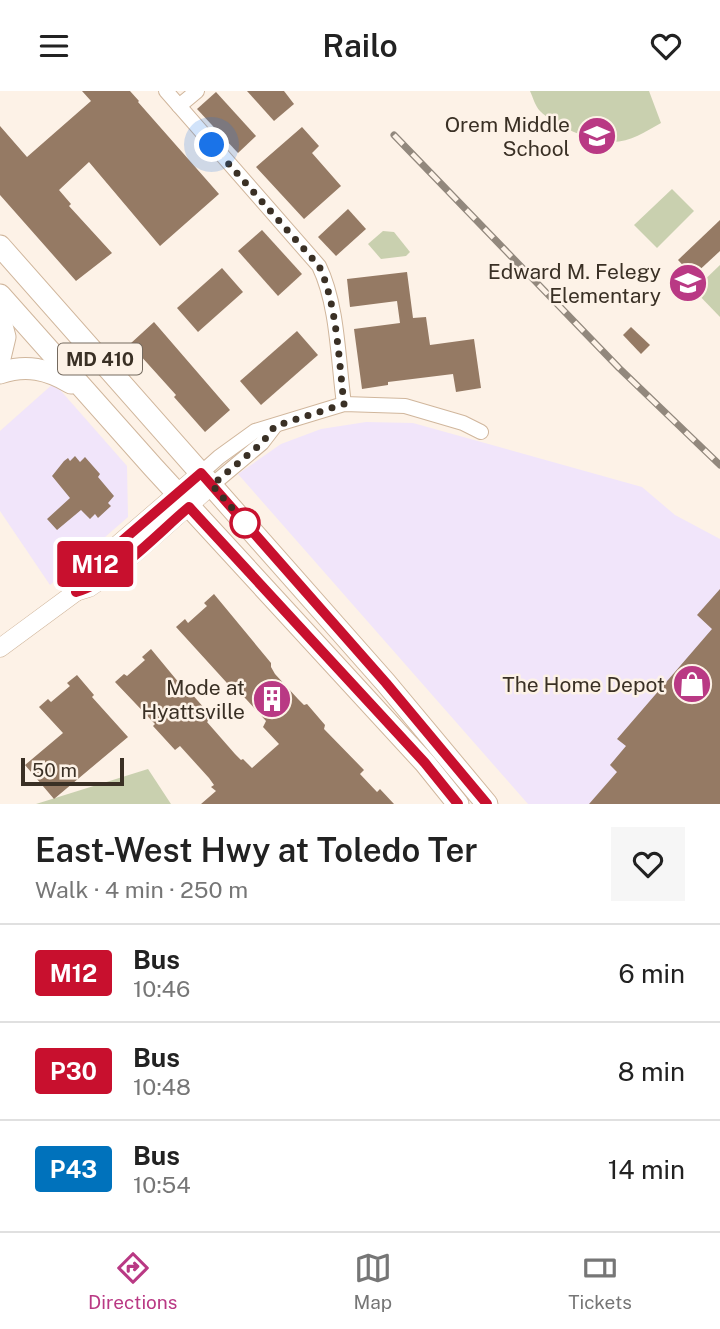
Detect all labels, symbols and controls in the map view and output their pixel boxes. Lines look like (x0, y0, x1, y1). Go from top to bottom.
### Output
icon: menu (35, 27, 73, 65)
text: Railo (322, 27, 398, 64)
icon: heart (647, 27, 685, 65)
place label: Orem Middle School (445, 112, 570, 161)
school or university icon: Orem Middle School (576, 115, 618, 157)
your location (194, 127, 229, 162)
place label: Edward M. Felegy Elementary (488, 259, 661, 308)
school or university icon: Edward M. Felegy Elementary (667, 262, 709, 304)
road number: MD 410 (58, 343, 142, 375)
unlabelled marker (230, 508, 260, 538)
line badge: M12 (55, 541, 135, 587)
text: M12 (71, 550, 119, 578)
shop icon: The Home Depot (671, 663, 713, 705)
place label: The Home Depot (502, 672, 665, 697)
place label: Mode at Hyattsville (141, 675, 245, 724)
building icon: Mode at Hyattsville (251, 678, 293, 720)
scale bar (21, 755, 124, 787)
text: 50 m (32, 759, 77, 781)
button: heart (611, 827, 685, 901)
text: East-West Hwy at Toledo Ter (35, 831, 478, 869)
text: Walk · 4 min · 250 m (35, 876, 248, 903)
text: Bus (133, 944, 180, 975)
text: 6 min (618, 958, 685, 989)
text: M12 (50, 959, 97, 987)
text: 10:46 (133, 975, 190, 1002)
text: Bus (133, 1042, 180, 1073)
text: 8 min (618, 1056, 685, 1087)
text: P30 (50, 1057, 97, 1085)
text: 10:48 (133, 1073, 191, 1100)
text: Bus (133, 1140, 180, 1171)
text: 14 min (608, 1154, 685, 1185)
text: P43 (50, 1155, 97, 1183)
text: 10:54 (133, 1171, 191, 1198)
tab: Directions (88, 1249, 177, 1313)
tab: Map (353, 1249, 392, 1313)
tab: Tickets (568, 1249, 632, 1313)

